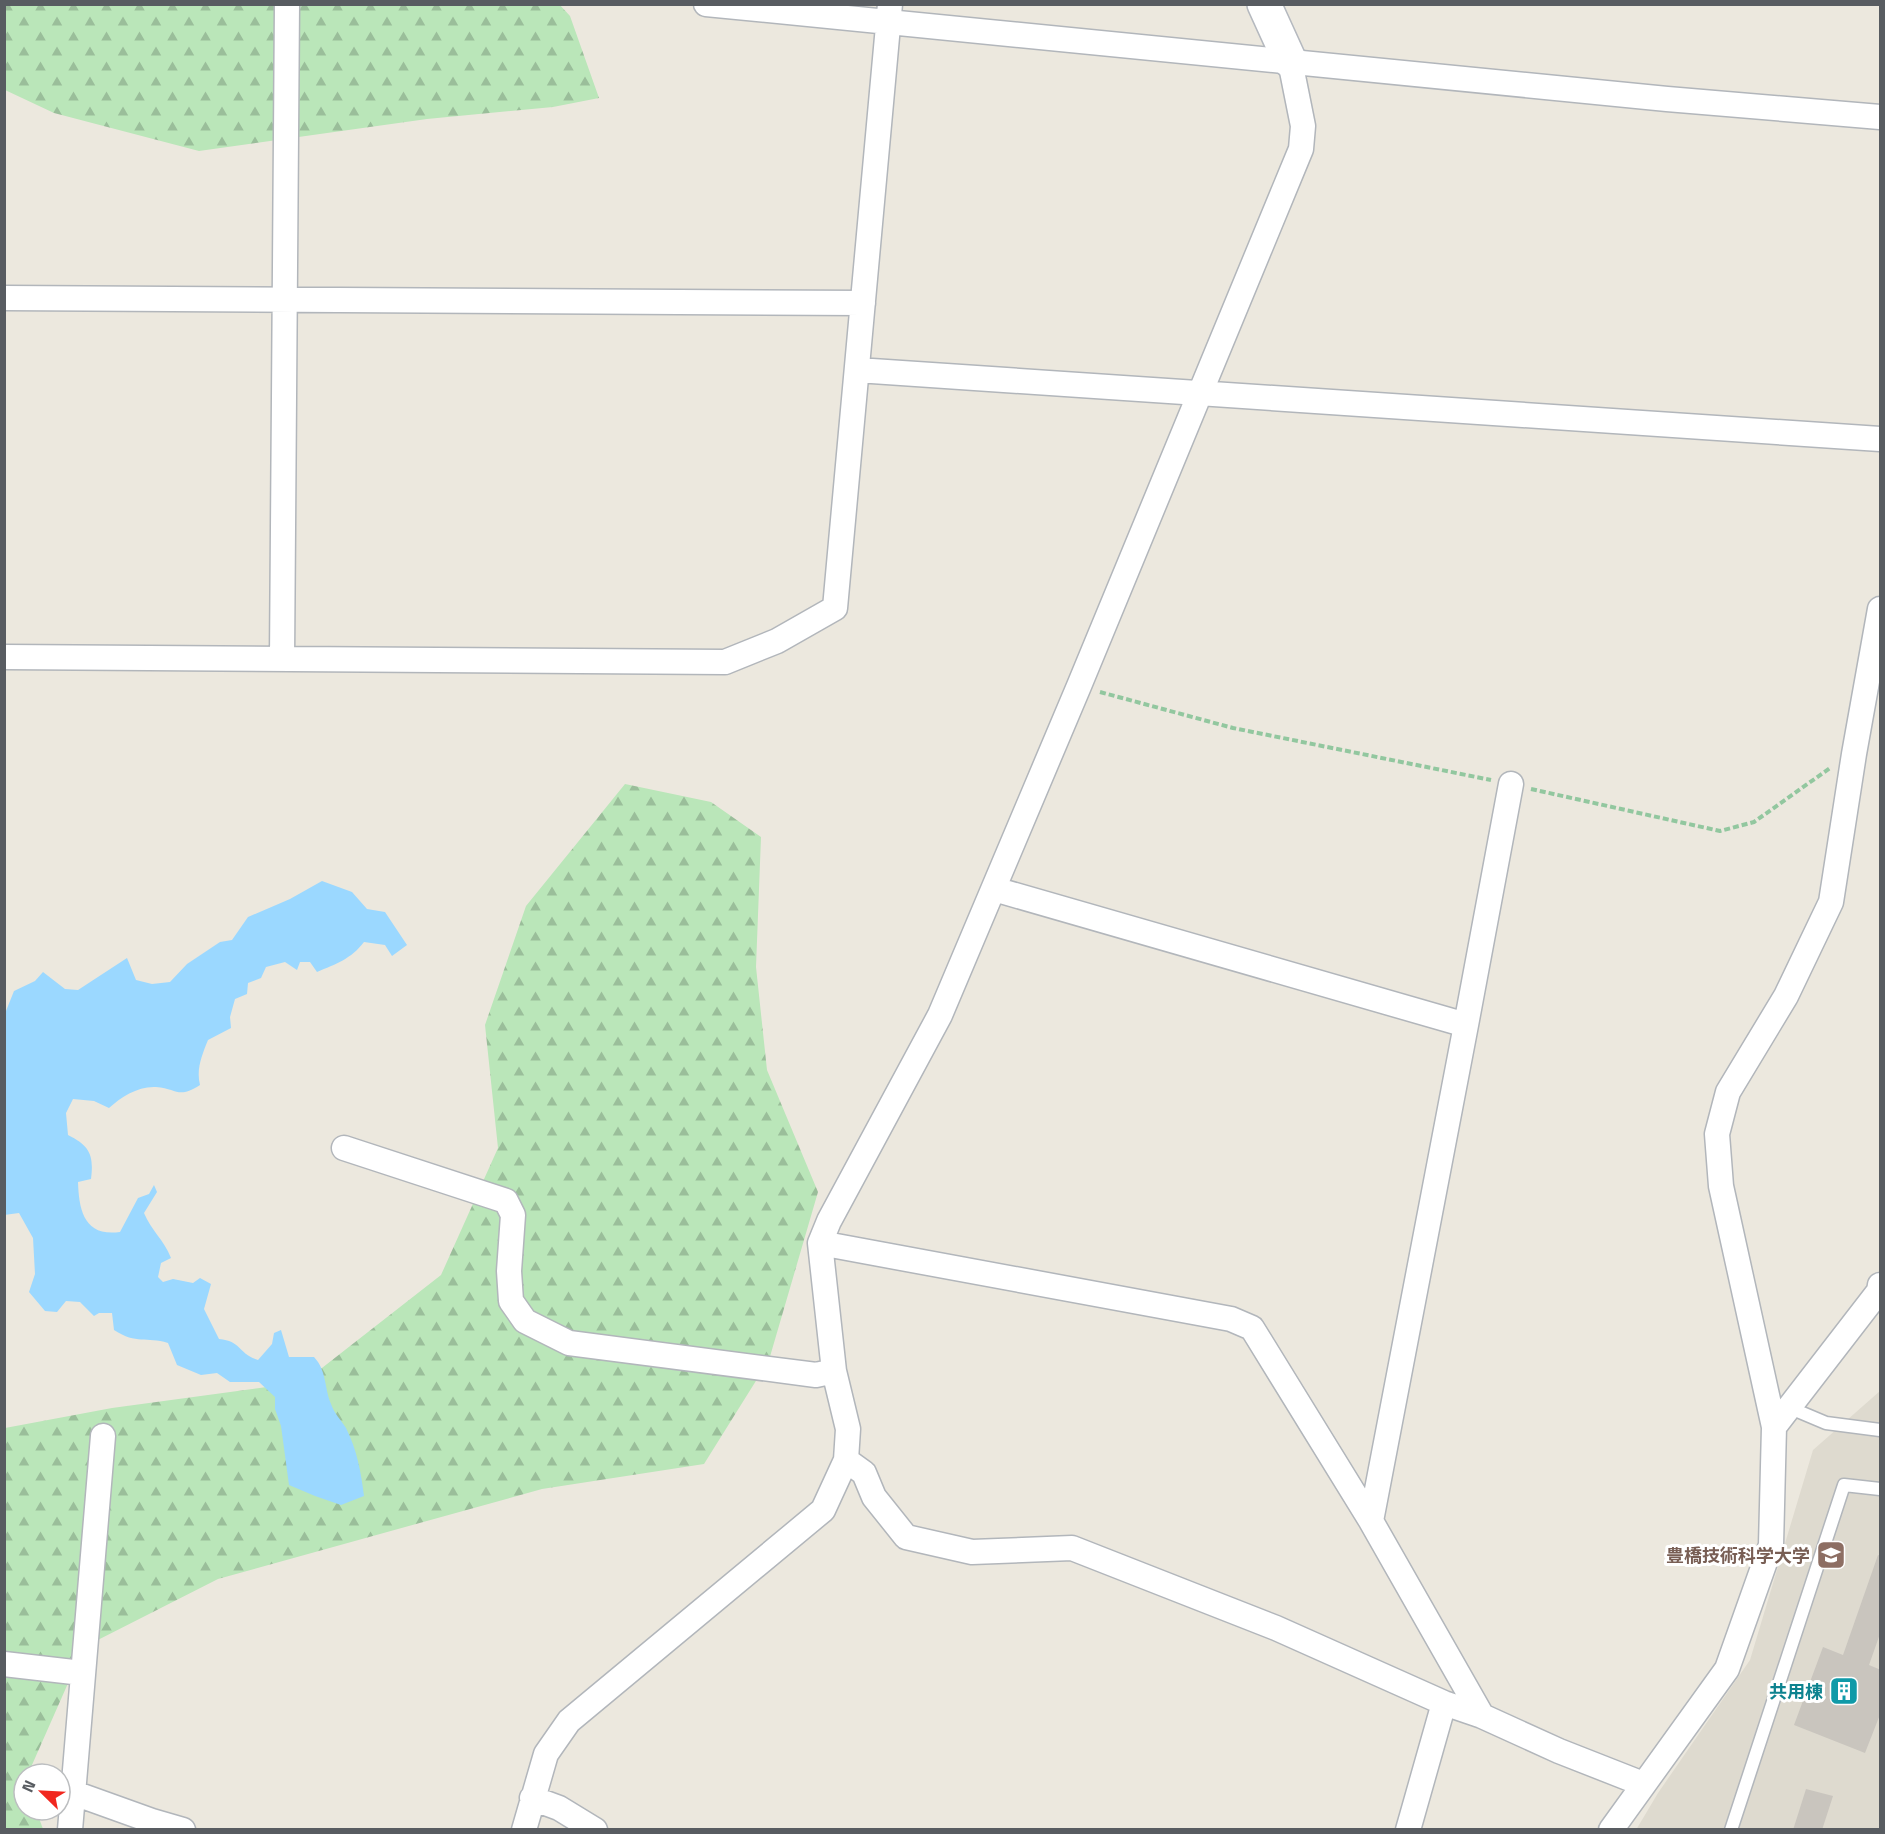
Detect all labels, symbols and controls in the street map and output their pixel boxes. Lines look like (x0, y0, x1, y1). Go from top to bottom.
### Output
school or university icon: 豊橋技術科学大学 (1815, 1539, 1847, 1571)
place label: 豊橋技術科学大学 (1666, 1542, 1810, 1569)
building icon: 共用棟 (1828, 1675, 1860, 1707)
place label: 共用棟 (1769, 1678, 1823, 1705)
north arrow (12, 1762, 72, 1822)
text: N (15, 1776, 42, 1796)

